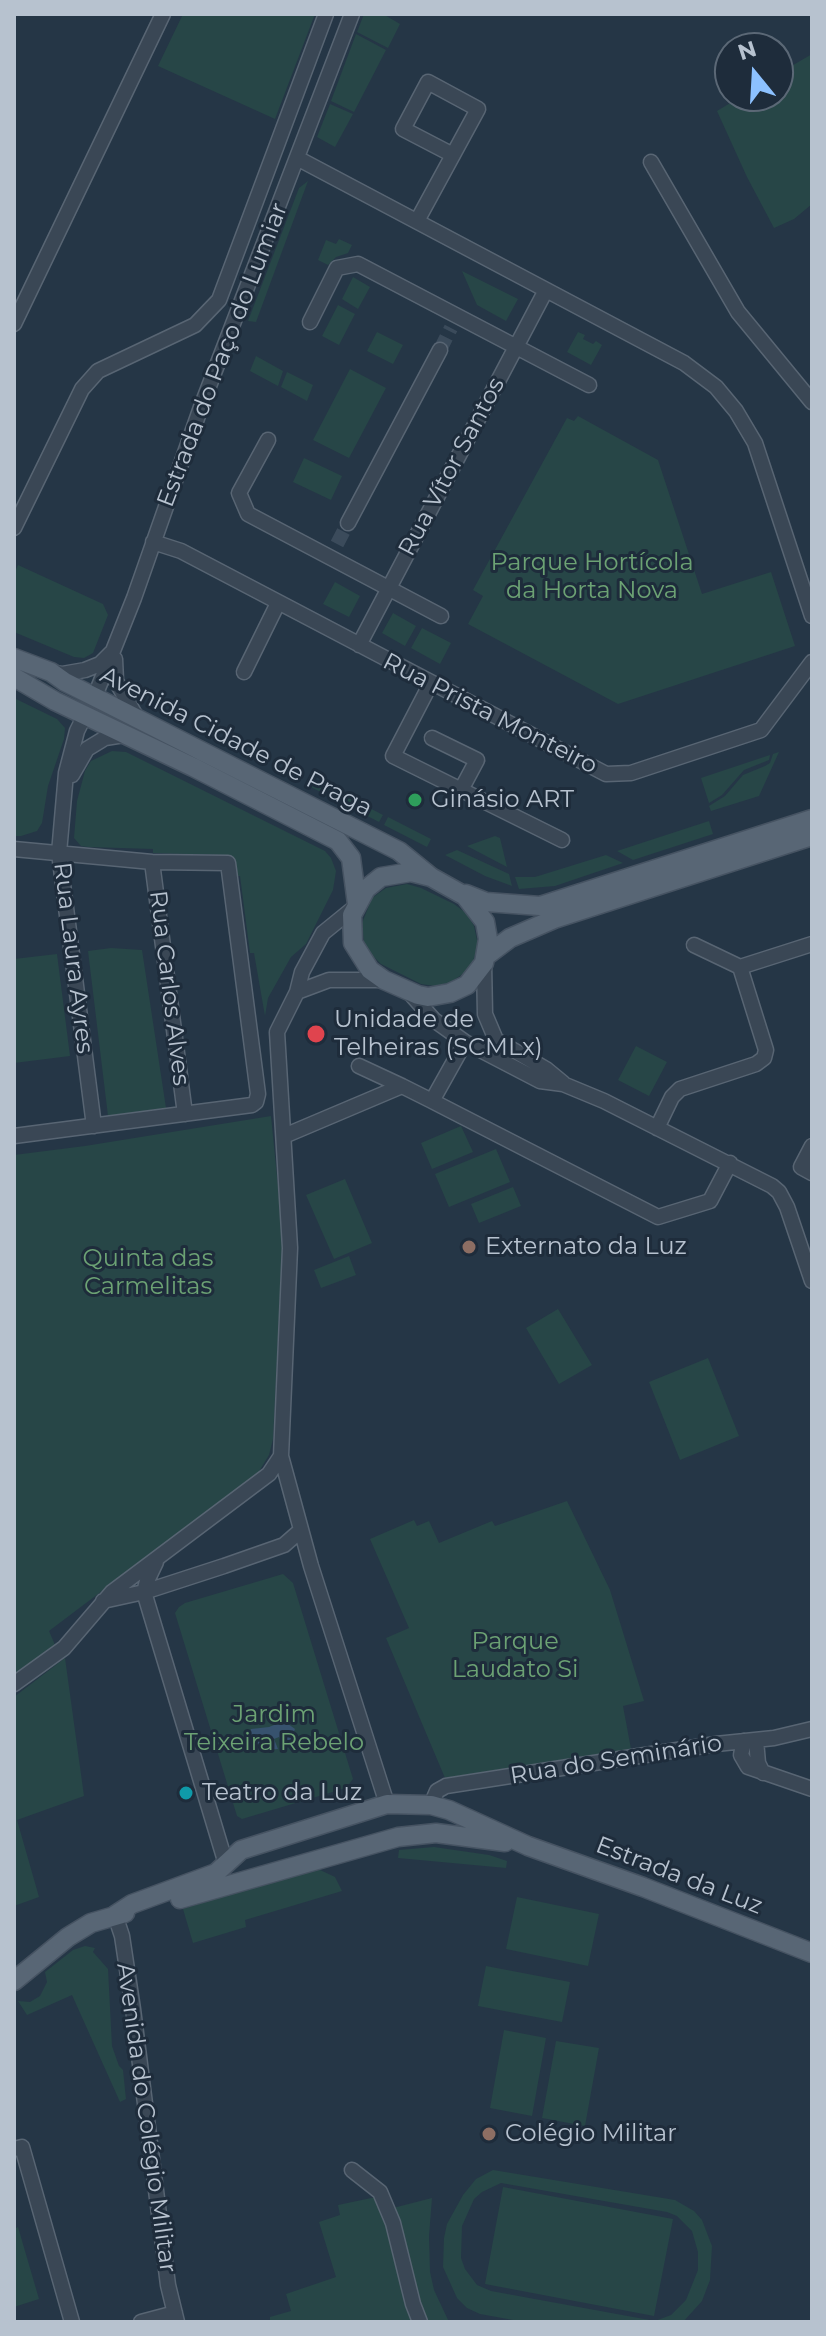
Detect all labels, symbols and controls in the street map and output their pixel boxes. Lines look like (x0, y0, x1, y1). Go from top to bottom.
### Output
north arrow (714, 32, 794, 112)
text: N (734, 35, 760, 66)
street label: Estrada do Paço do Lumiar (152, 199, 294, 511)
street label: Rua Vítor Santos (393, 373, 511, 561)
park label: Parque Hortícola da Horta Nova (490, 549, 694, 605)
street label: Rua Prista Monteiro (378, 647, 602, 781)
street label: Avenida Cidade de Praga (95, 661, 377, 823)
place label: Ginásio ART (431, 786, 574, 814)
marker: Ginásio ART (406, 791, 424, 809)
street label: Rua Laura Ayres (47, 861, 99, 1055)
street label: Rua Carlos Alves (143, 889, 195, 1087)
place label: Unidade de Telheiras (SCMLx) (334, 1006, 543, 1062)
marker: Unidade de Telheiras (SCMLx) (305, 1023, 327, 1045)
place label: Externato da Luz (485, 1233, 687, 1261)
marker: Externato da Luz (460, 1238, 478, 1256)
park label: Quinta das Carmelitas (83, 1245, 213, 1301)
park label: Parque Laudato Si (452, 1628, 578, 1684)
park label: Jardim Teixeira Rebelo (184, 1701, 364, 1757)
street label: Rua do Seminário (508, 1729, 724, 1791)
place label: Teatro da Luz (202, 1779, 362, 1807)
marker: Teatro da Luz (177, 1784, 195, 1802)
street label: Estrada da Luz (592, 1831, 766, 1921)
street label: Avenida do Colégio Militar (110, 1961, 182, 2275)
place label: Colégio Militar (505, 2120, 677, 2148)
marker: Colégio Militar (480, 2125, 498, 2143)

